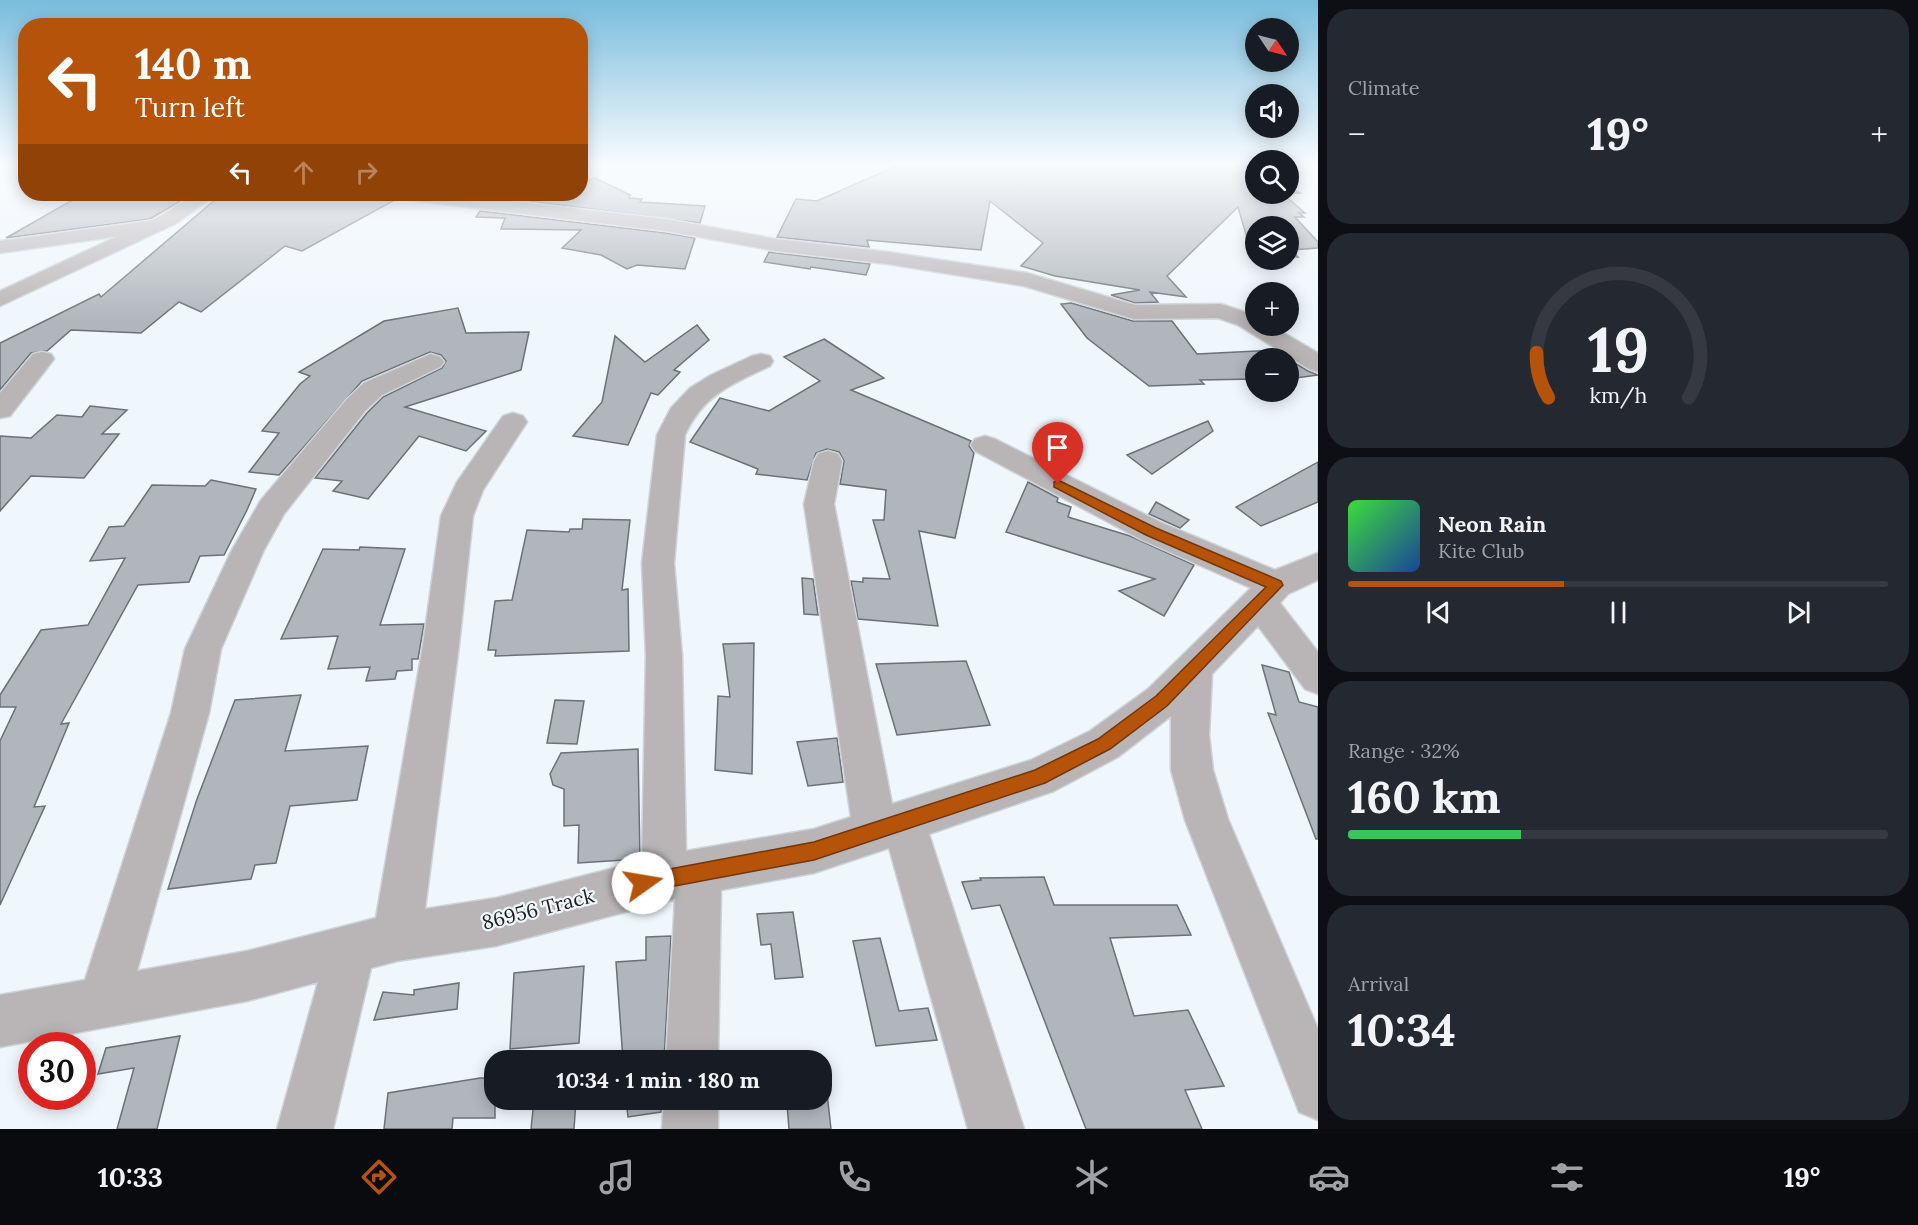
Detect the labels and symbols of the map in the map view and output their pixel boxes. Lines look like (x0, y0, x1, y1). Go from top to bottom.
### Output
north arrow (1245, 18, 1299, 72)
pin (1032, 422, 1083, 484)
position arrow (611, 851, 675, 915)
street label: 86956 Track (479, 882, 597, 935)
speed limit sign: 30 (18, 1032, 96, 1110)

